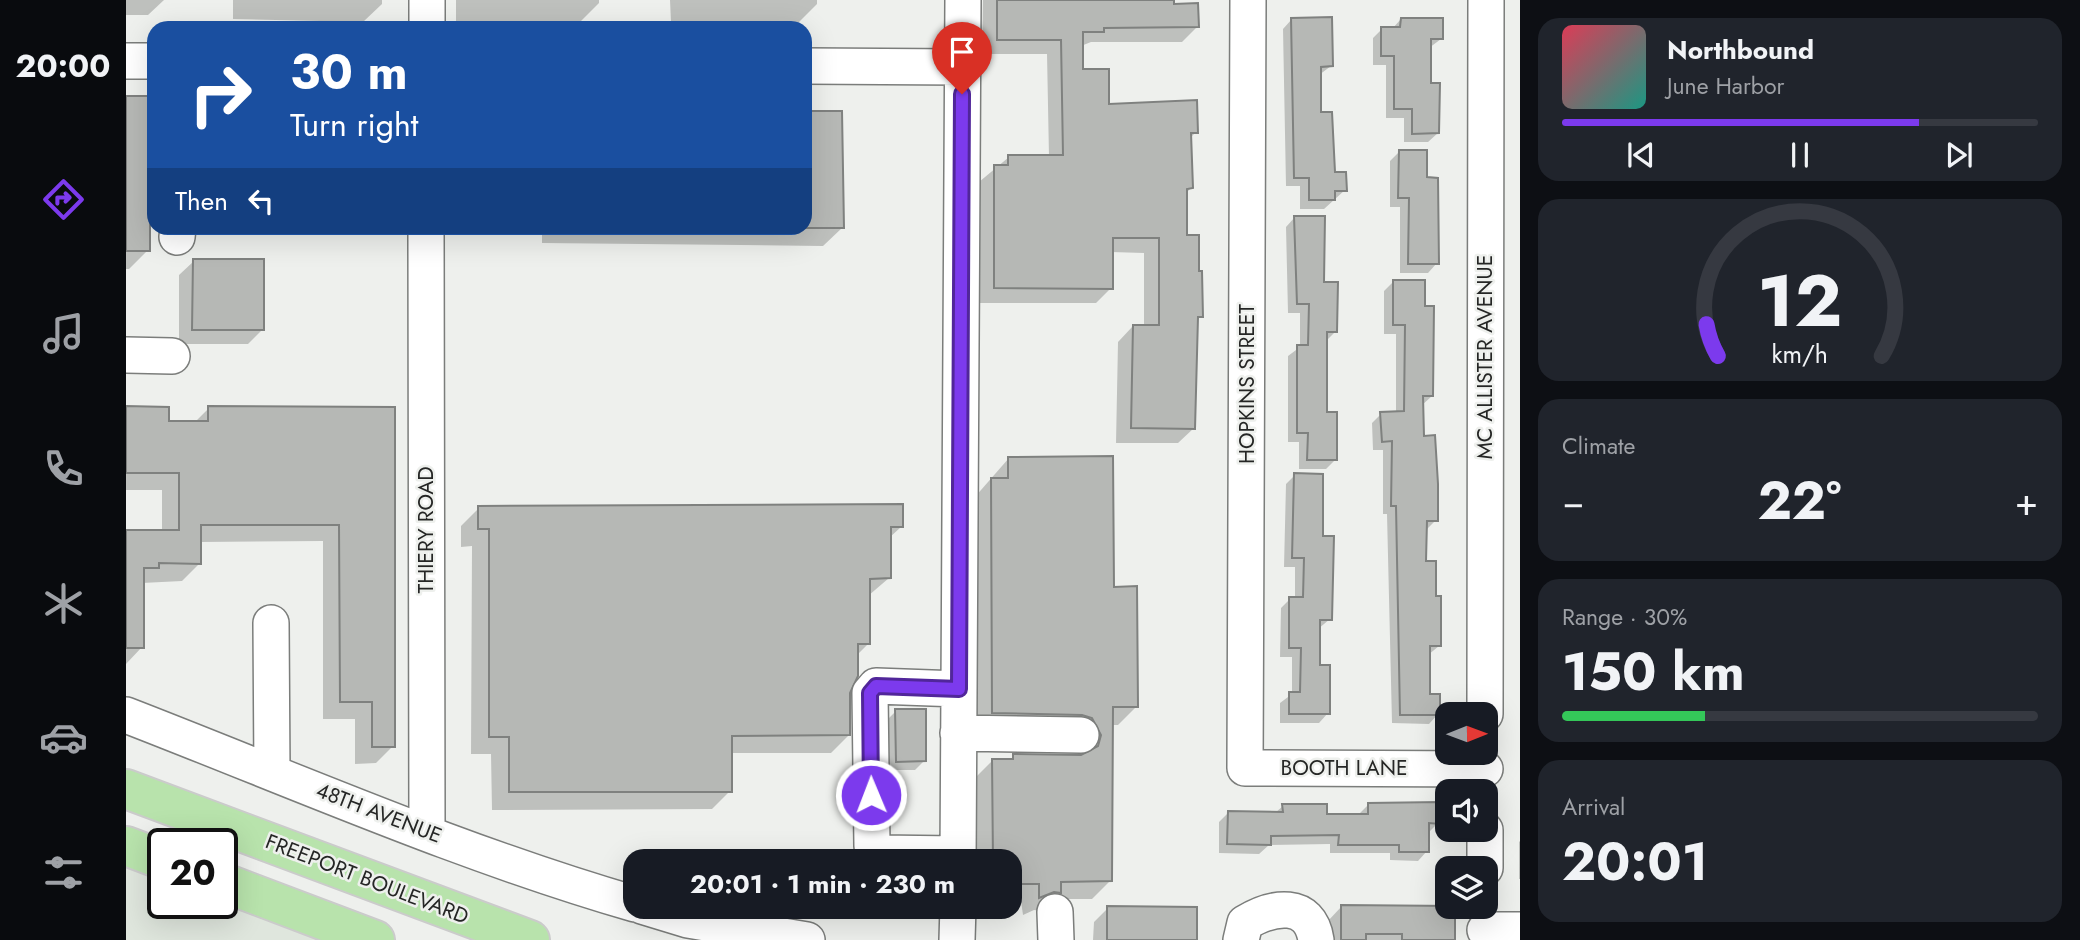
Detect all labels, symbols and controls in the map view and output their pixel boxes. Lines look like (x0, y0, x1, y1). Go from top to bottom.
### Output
pin (932, 22, 992, 94)
text: Northbound (1667, 31, 1814, 69)
icon: arrive (943, 33, 981, 71)
text: 30 m (290, 37, 408, 107)
text: 20:00 (16, 43, 110, 89)
icon: right (175, 49, 266, 140)
text: June Harbor (1667, 69, 1784, 103)
text: Turn right (290, 102, 419, 148)
icon: previous (1622, 136, 1660, 174)
icon: pause (1781, 136, 1819, 174)
icon: next (1940, 136, 1978, 174)
icon: directions (39, 175, 88, 224)
text: Then (175, 182, 228, 220)
icon: left (242, 182, 280, 220)
text: 12 (1758, 248, 1842, 353)
street label: MC ALLISTER AVENUE (1470, 255, 1500, 459)
street label: HOPKINS STREET (1232, 304, 1262, 464)
icon: music (39, 309, 88, 358)
text: km/h (1772, 335, 1828, 371)
text: Climate (1562, 429, 1635, 463)
icon: phone (39, 444, 88, 493)
text: 22° (1758, 463, 1841, 539)
street label: THIERY ROAD (411, 466, 441, 594)
text: − (1562, 474, 1584, 529)
text: + (2015, 474, 2038, 529)
icon: climate (39, 579, 88, 628)
text: Range · 30% (1562, 600, 1687, 634)
text: 150 km (1562, 634, 1745, 710)
north arrow (1435, 702, 1498, 765)
map controls (1435, 702, 1498, 919)
icon: car (39, 713, 88, 762)
street label: BOOTH LANE (1280, 753, 1408, 783)
position arrow (834, 758, 908, 832)
street label: 48TH AVENUE (312, 775, 446, 851)
button: sound (1435, 779, 1498, 842)
text: Arrival (1562, 790, 1625, 824)
text: 20:01 (1562, 824, 1708, 900)
street label: FREEPORT BOULEVARD (261, 826, 473, 932)
speed limit sign: 20 (147, 828, 238, 919)
icon: filters (39, 848, 88, 897)
button: layers (1435, 856, 1498, 919)
text: 20:01 · 1 min · 230 m (690, 865, 955, 903)

